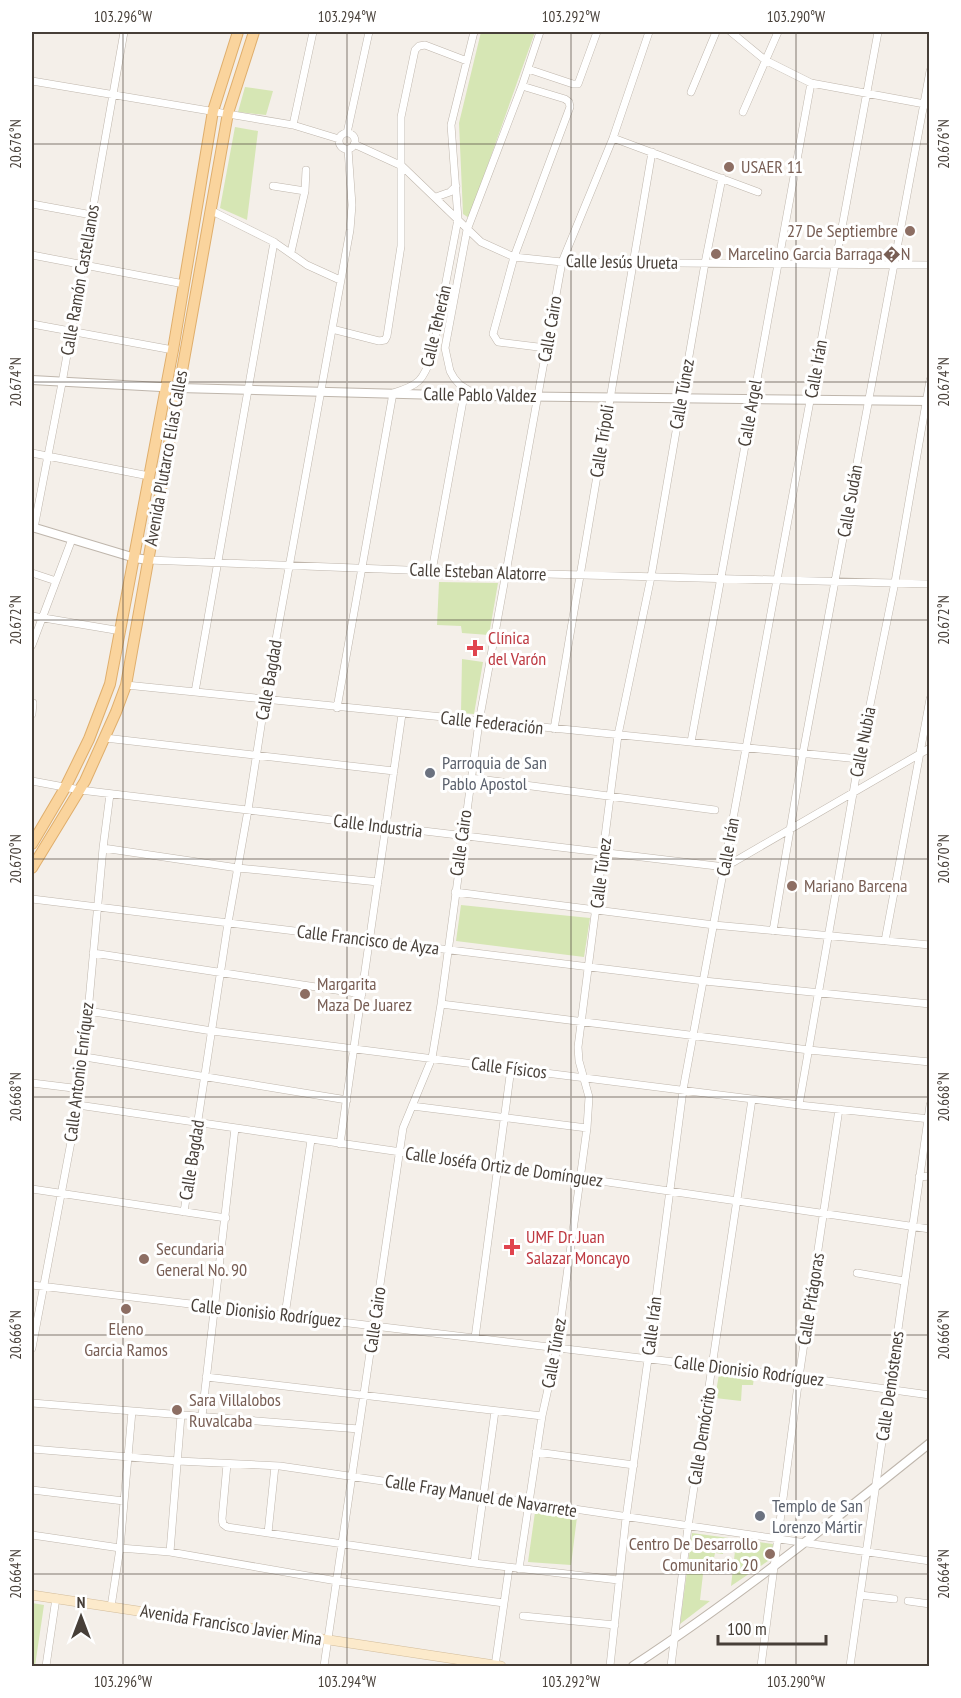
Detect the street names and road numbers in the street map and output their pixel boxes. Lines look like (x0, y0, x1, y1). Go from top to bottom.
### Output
street label: Calle Ramón Castellanos (55, 203, 104, 357)
street label: Calle Jesús Urueta (566, 249, 678, 274)
street label: Calle Teherán (415, 283, 456, 369)
street label: Calle Cairo (532, 294, 567, 364)
street label: Calle Irán (799, 338, 832, 400)
street label: Calle Túnez (664, 357, 699, 431)
street label: Avenida Plutarco Elías Calles (139, 368, 192, 548)
street label: Calle Argel (732, 377, 767, 448)
street label: Calle Pablo Valdez (423, 382, 537, 407)
street label: Calle Trípoli (584, 403, 619, 479)
street label: Calle Sudán (832, 463, 867, 539)
street label: Calle Esteban Alatorre (409, 558, 547, 585)
street label: Calle Bagdad (250, 638, 287, 722)
street label: Calle Nubia (844, 705, 881, 779)
street label: Calle Federación (440, 706, 545, 739)
street label: Calle Cairo (444, 808, 477, 878)
street label: Calle Industria (332, 809, 424, 842)
street label: Calle Irán (711, 816, 744, 878)
street label: Calle Túnez (585, 836, 616, 909)
street label: Calle Francisco de Ayza (296, 919, 441, 960)
street label: Calle Antonio Enríquez (59, 1001, 98, 1143)
street label: Calle Físicos (470, 1051, 548, 1084)
street label: Calle Bagdad (174, 1118, 209, 1202)
street label: Calle Joséfa Ortiz de Domínguez (404, 1141, 604, 1192)
street label: Calle Pitágoras (792, 1251, 829, 1347)
street label: Calle Cairo (358, 1285, 391, 1355)
street label: Calle Dionisio Rodríguez (190, 1293, 342, 1332)
street label: Calle Irán (636, 1295, 667, 1357)
street label: Calle Túnez (536, 1316, 571, 1390)
street label: Calle Demóstenes (870, 1329, 909, 1442)
street label: Calle Dionisio Rodríguez (673, 1350, 825, 1391)
street label: Calle Demócrito (682, 1385, 721, 1487)
street label: Calle Fray Manuel de Navarrete (383, 1469, 579, 1522)
street label: Avenida Francisco Javier Mina (139, 1599, 324, 1650)

